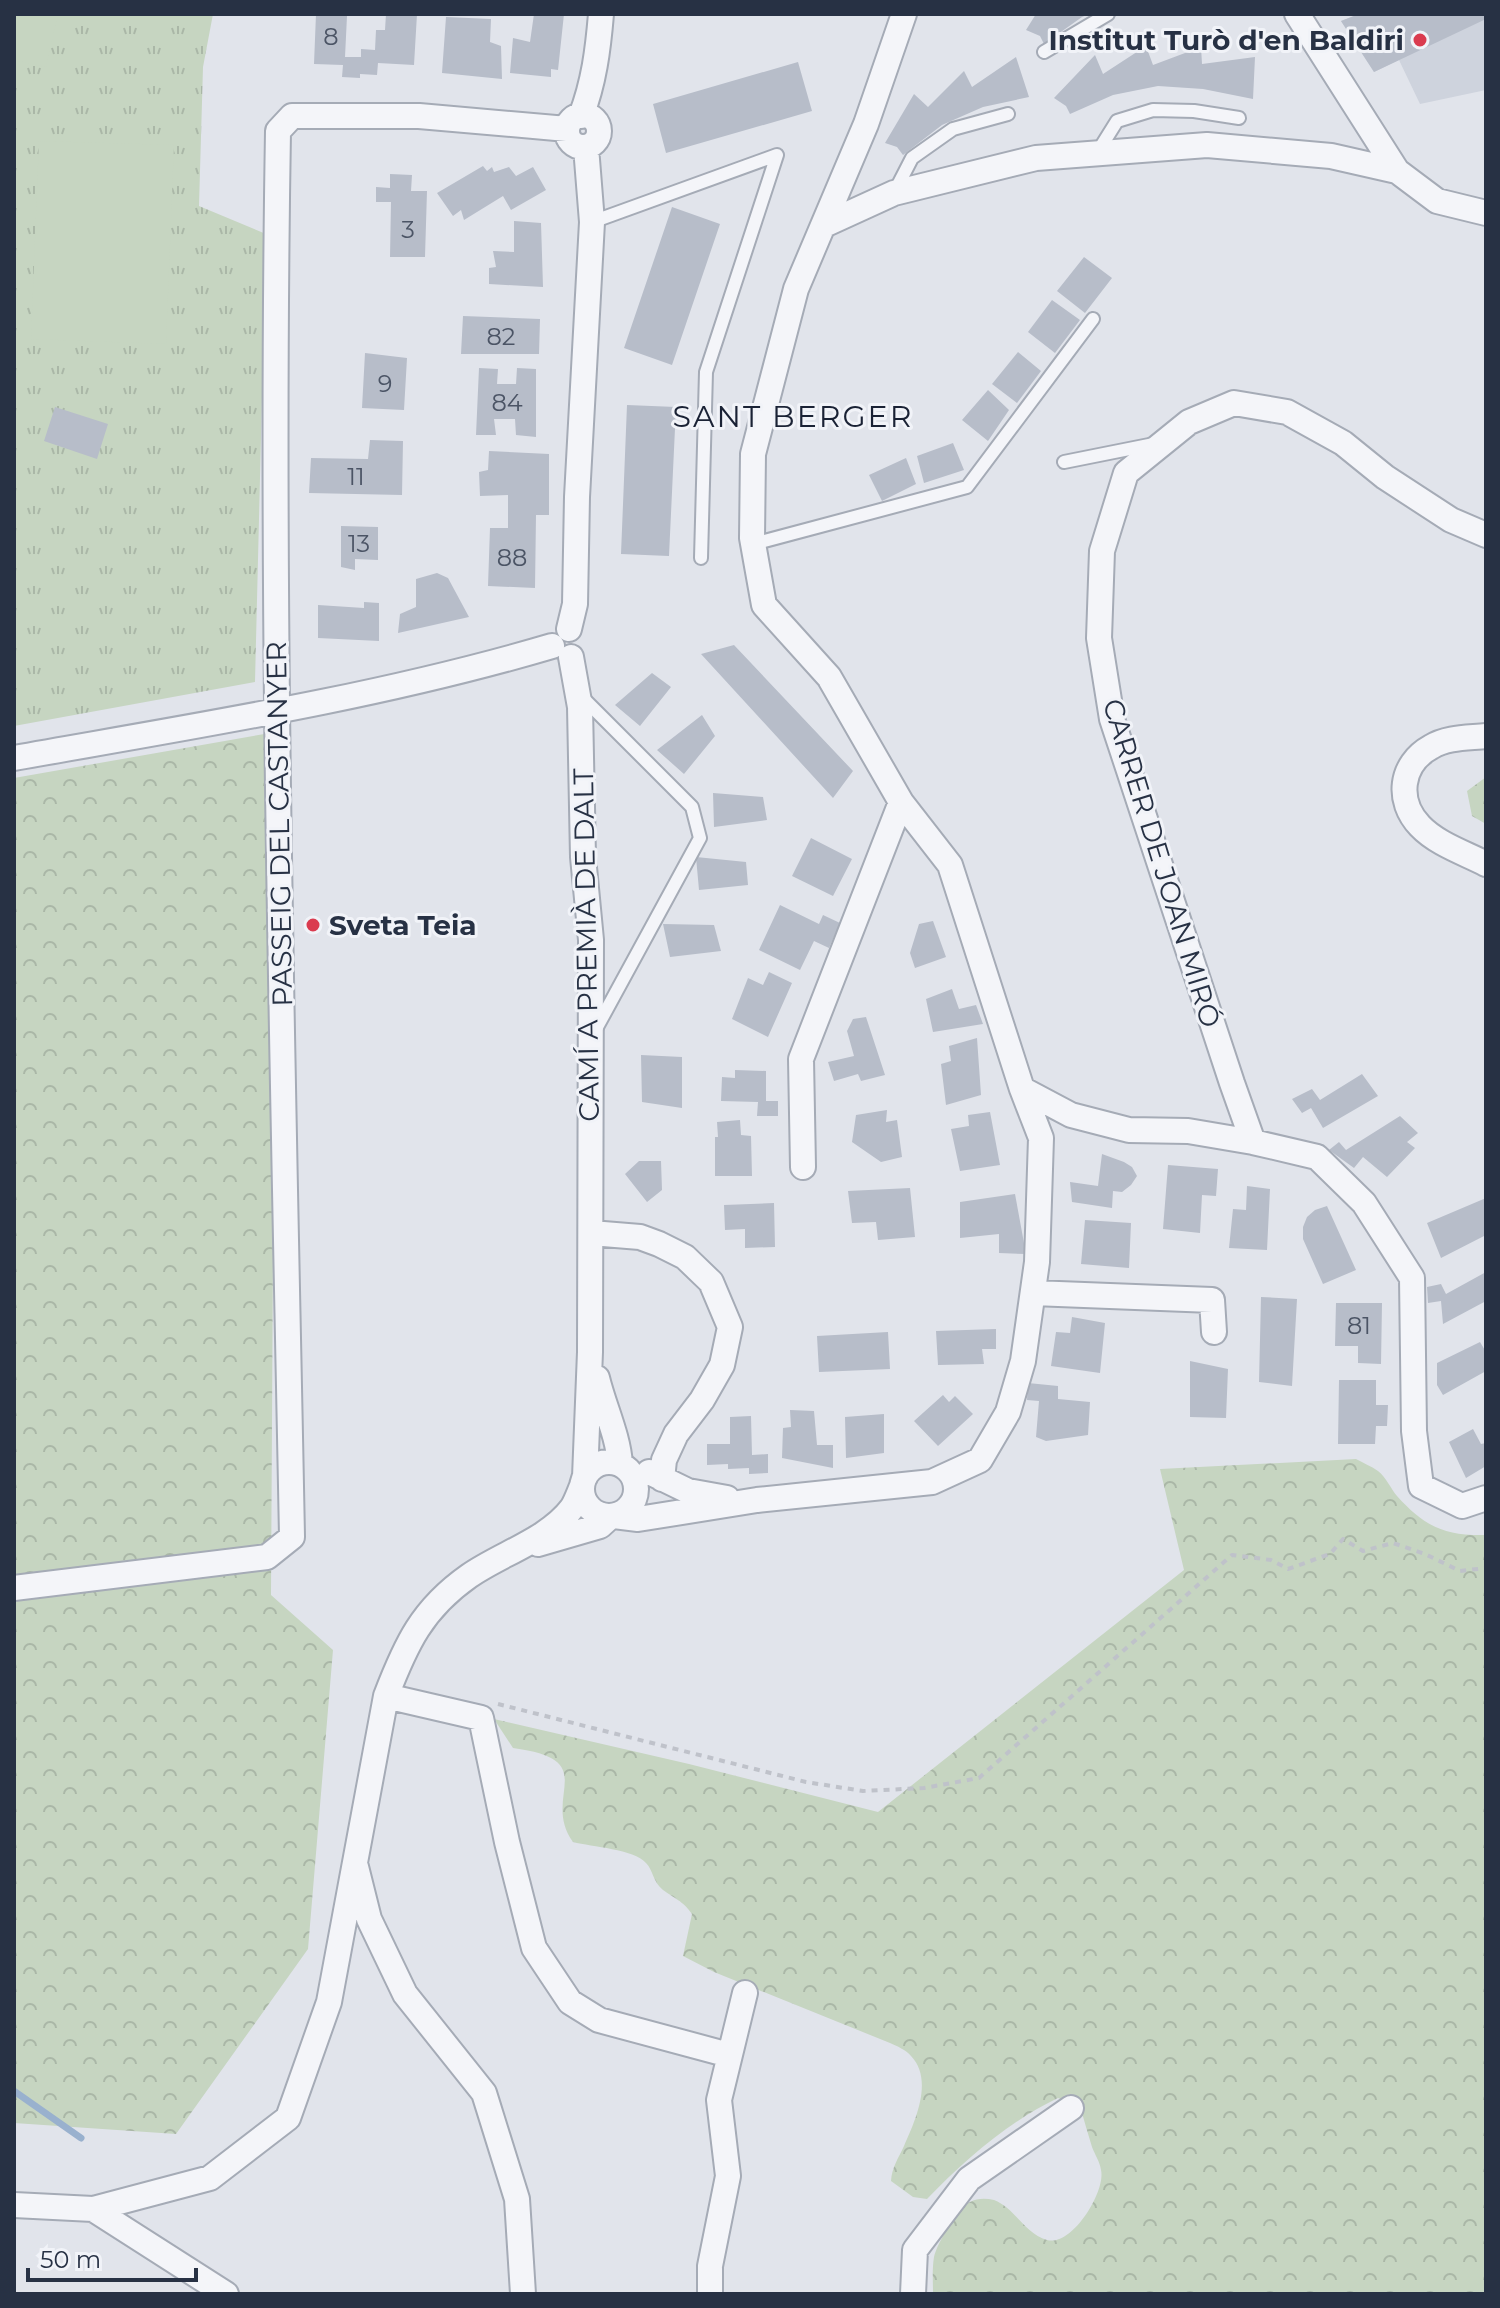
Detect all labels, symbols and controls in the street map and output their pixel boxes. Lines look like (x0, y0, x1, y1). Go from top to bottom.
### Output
house number: 8 (323, 22, 339, 51)
place label: Institut Turò d'en Baldiri (1049, 23, 1404, 57)
marker: Institut Turò d'en Baldiri (1411, 31, 1429, 49)
house number: 3 (401, 215, 415, 244)
house number: 82 (487, 322, 515, 351)
house number: 9 (378, 369, 392, 398)
house number: 84 (491, 388, 523, 417)
district label: SANT BERGER (673, 398, 913, 435)
house number: 11 (347, 462, 365, 491)
house number: 13 (348, 529, 370, 558)
house number: 88 (497, 543, 527, 572)
street label: PASSEIG DEL CASTANYER (259, 641, 299, 1007)
street label: CARRER DE JOAN MIRÓ (1096, 695, 1228, 1031)
street label: CAMÍ A PREMIÀ DE DALT (566, 768, 606, 1122)
place label: Sveta Teia (329, 908, 477, 942)
marker: Sveta Teia (304, 916, 322, 934)
house number: 81 (1347, 1311, 1371, 1340)
scale bar (28, 2232, 196, 2282)
text: 50 m (40, 2245, 101, 2274)

